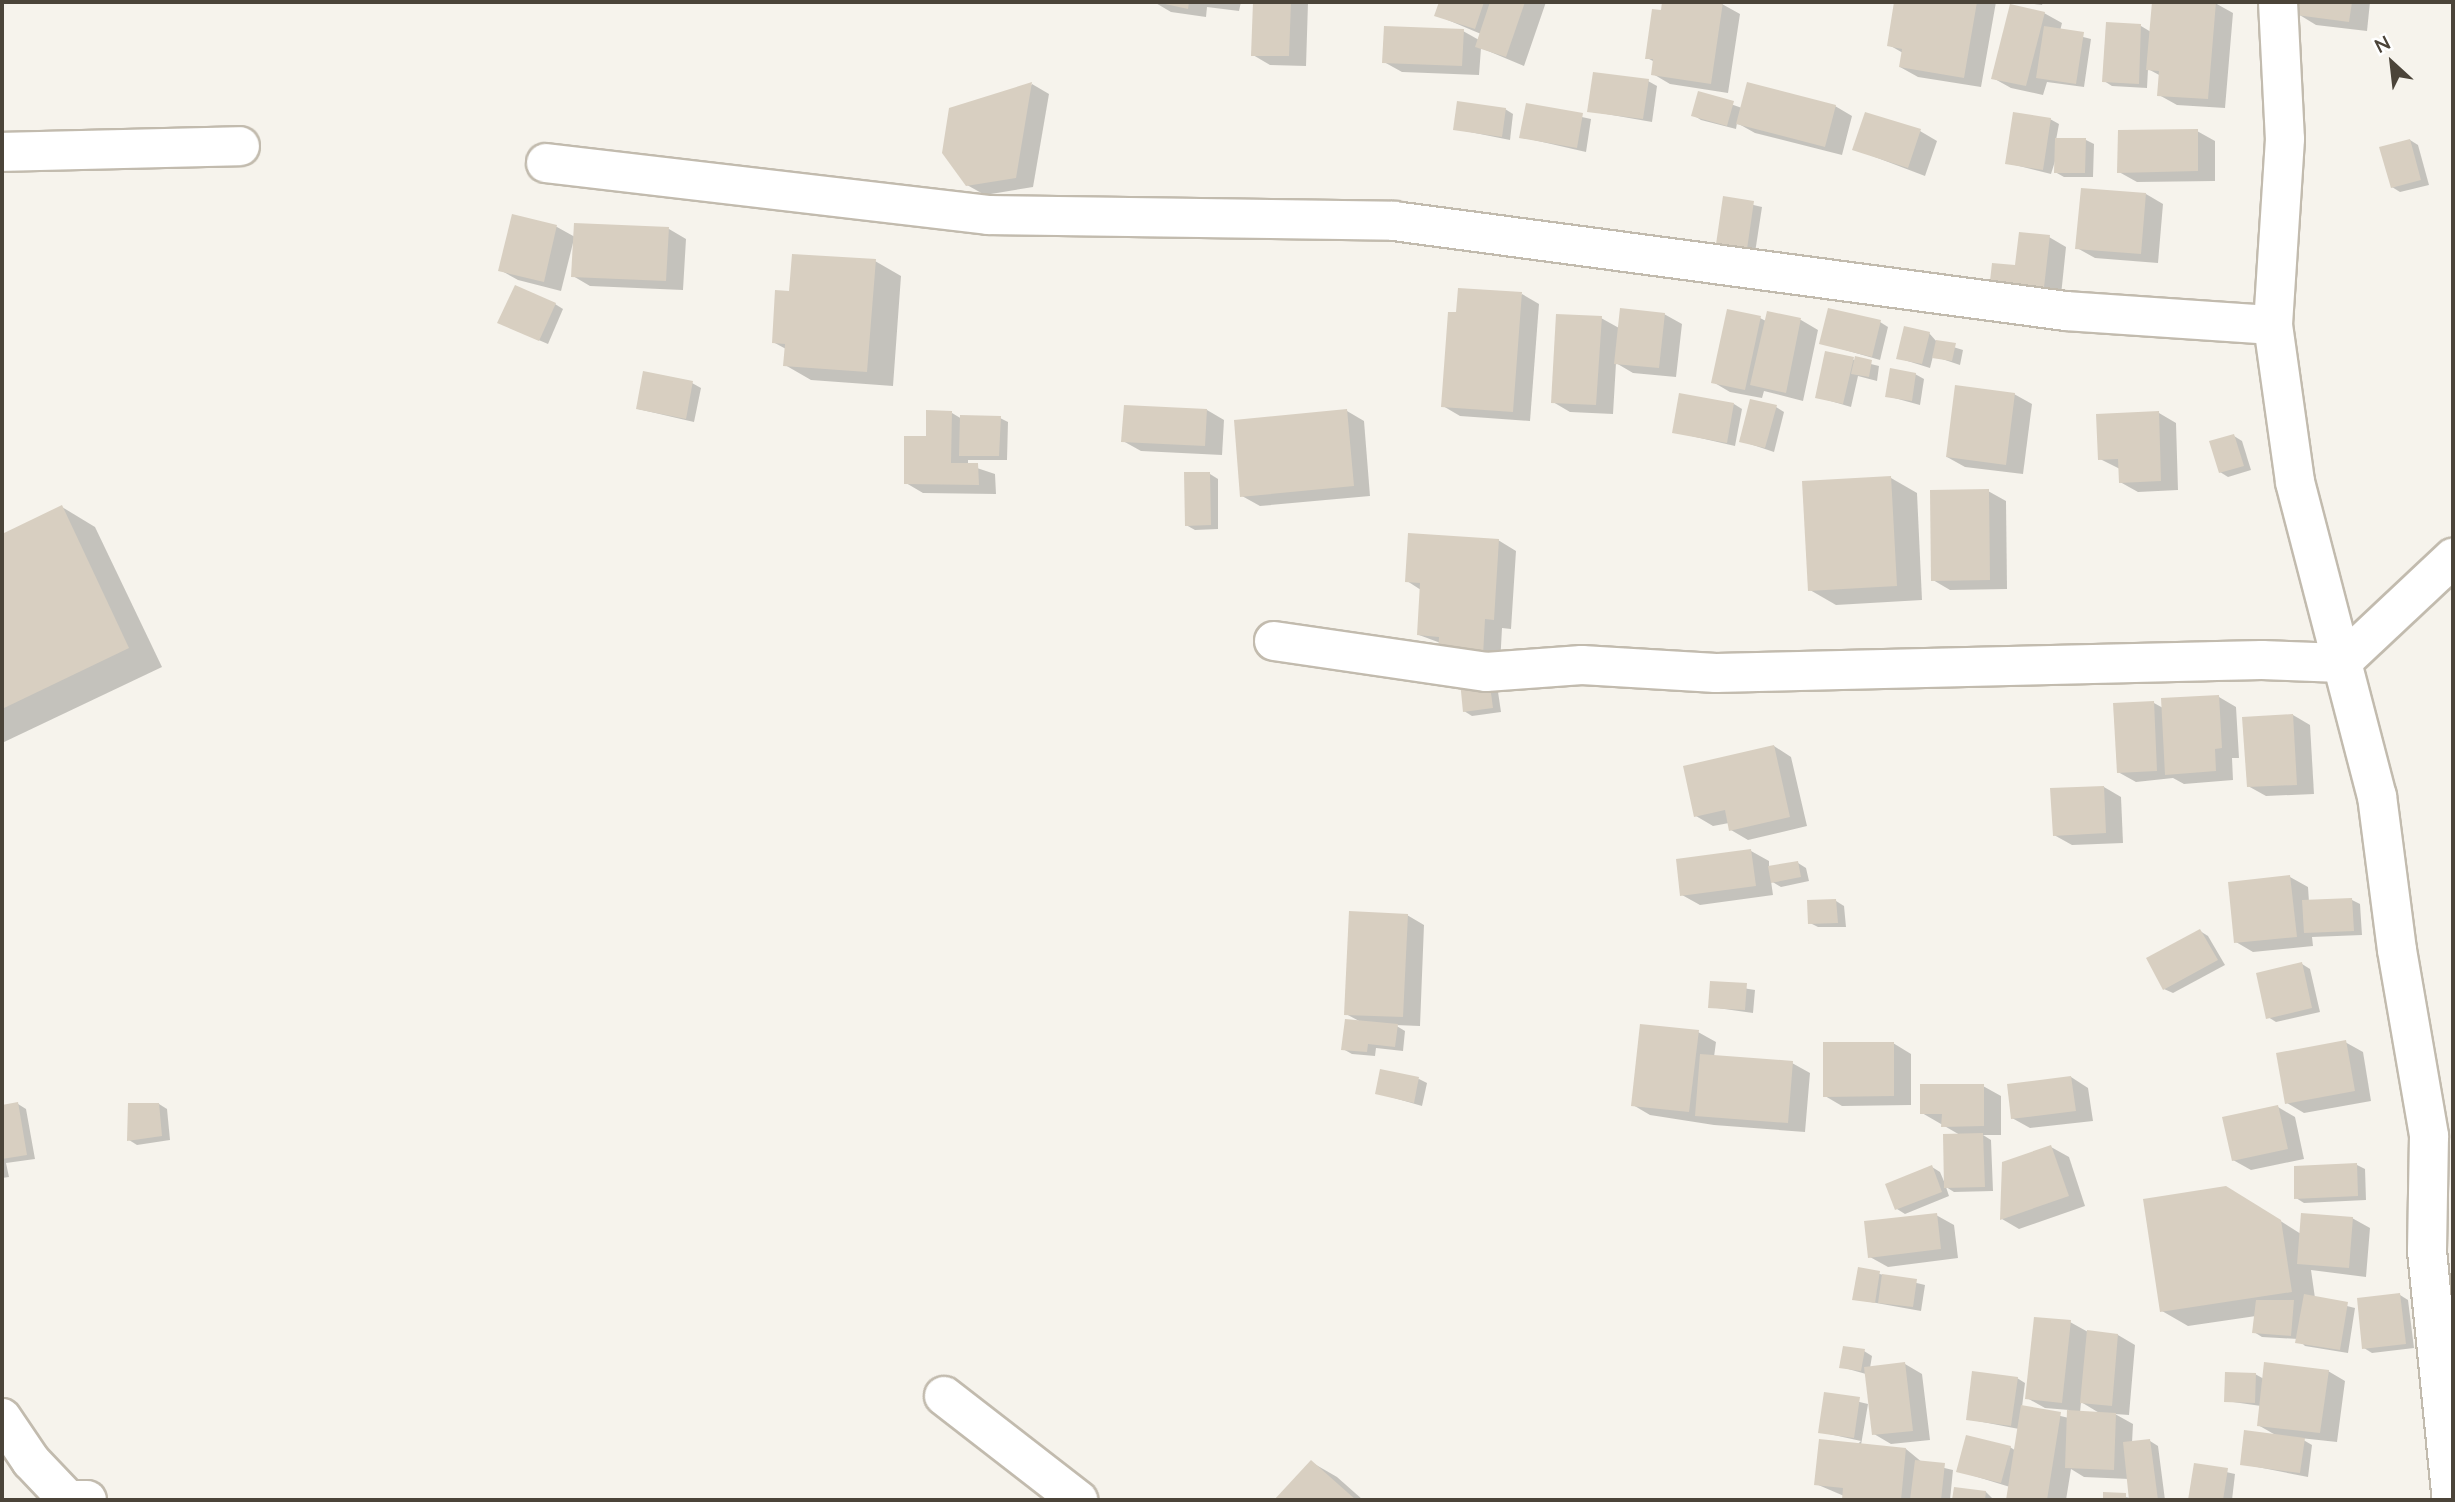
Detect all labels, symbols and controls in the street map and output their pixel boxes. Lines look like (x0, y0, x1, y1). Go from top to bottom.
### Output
north arrow (2357, 28, 2427, 98)
text: N (2370, 30, 2394, 57)

